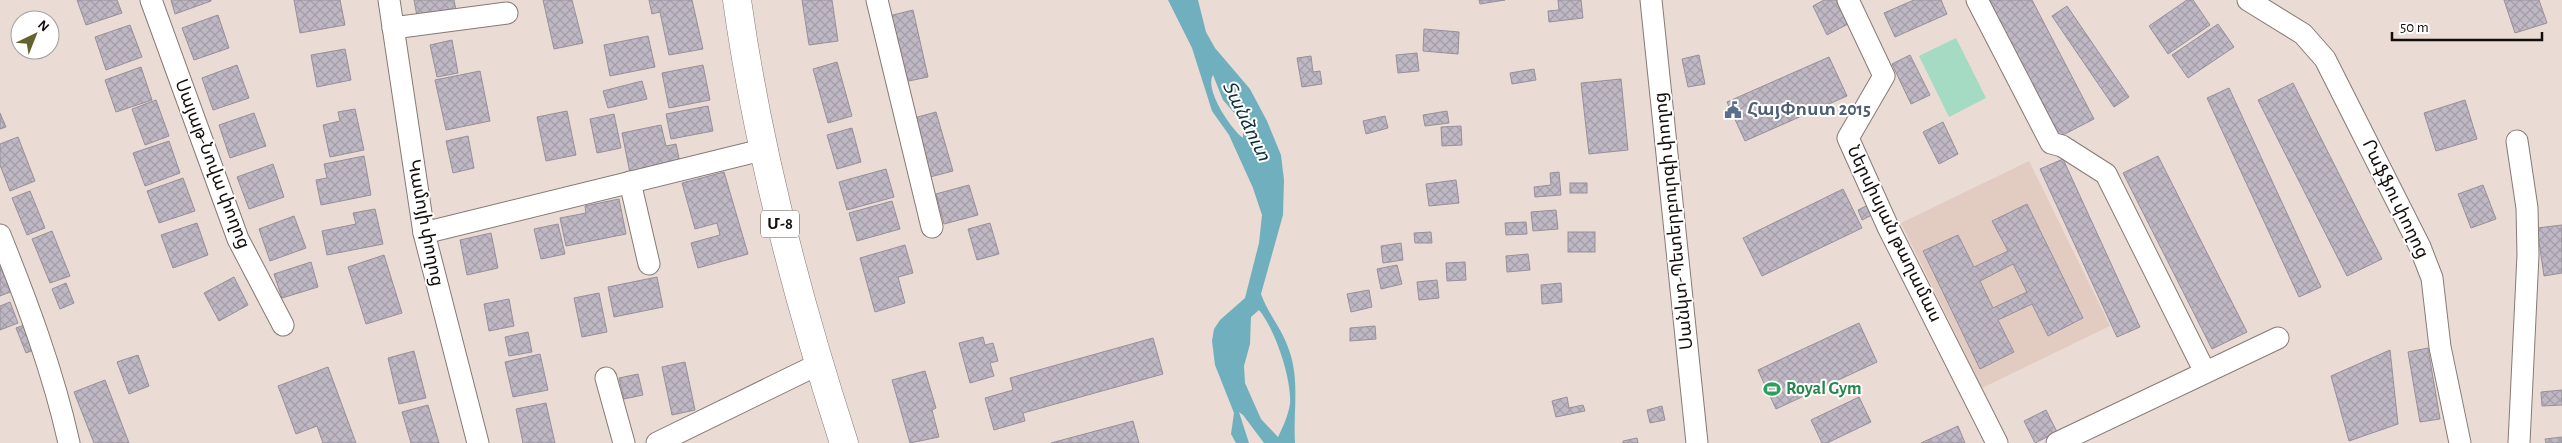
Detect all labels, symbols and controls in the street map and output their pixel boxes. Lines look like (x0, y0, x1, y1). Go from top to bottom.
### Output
north arrow (10, 10, 60, 60)
scale bar (2392, 10, 2542, 42)
text: N (35, 18, 52, 35)
text: 50 m (2400, 20, 2429, 35)
street label: Սայաթ-Նովա փողոց (171, 77, 253, 251)
water label: Տանձուտ (1219, 78, 1274, 164)
street label: Սանկտ-Պետերբուրգի փողոց (1652, 91, 1696, 351)
public building icon: ՀայՓոստ 2015 (1723, 100, 1743, 120)
place label: ՀայՓոստ 2015 (1747, 101, 1871, 119)
street label: Րաֆֆու փողոց (2359, 137, 2431, 261)
street label: Ներսիսյան թաղամաս (1843, 143, 1945, 325)
street label: Կամոյի փողոց (404, 158, 446, 288)
road number: Մ-8 (761, 210, 799, 238)
sports icon: Royal Gym (1762, 379, 1782, 399)
place label: Royal Gym (1786, 380, 1862, 398)

